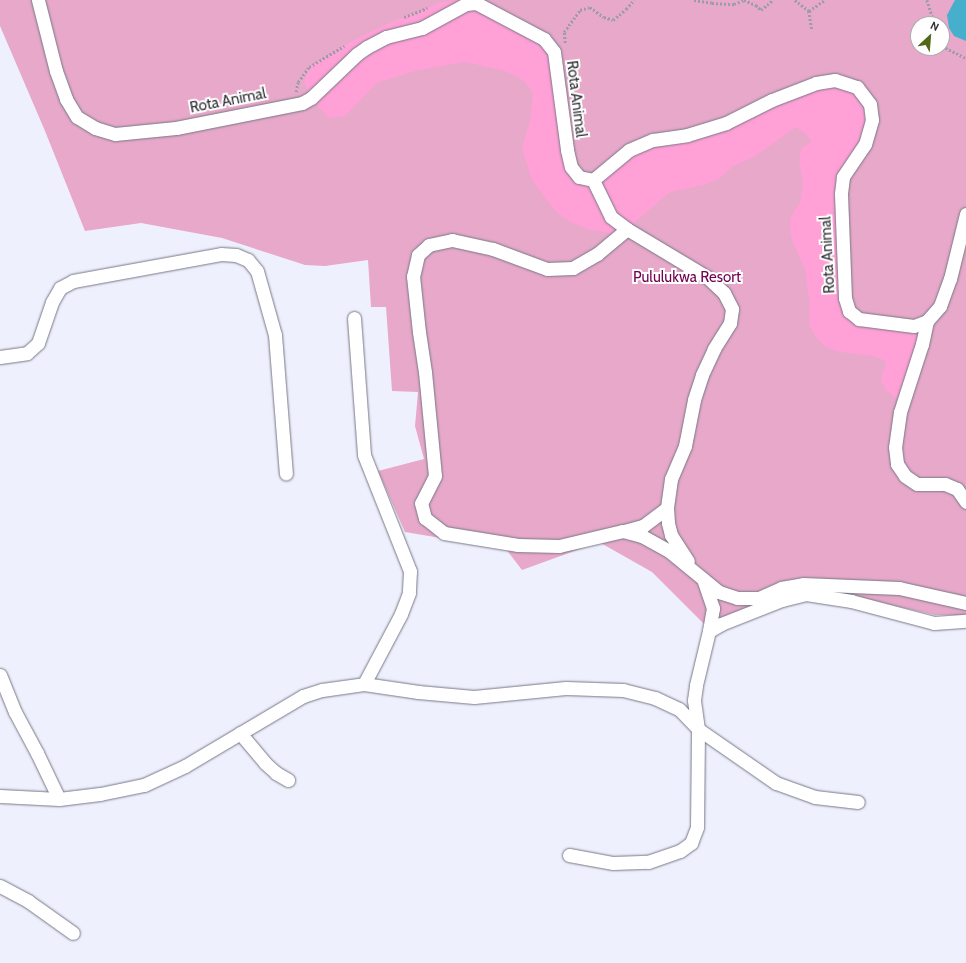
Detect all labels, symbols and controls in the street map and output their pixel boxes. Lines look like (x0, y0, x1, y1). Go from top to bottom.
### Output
north arrow (910, 16, 950, 56)
text: N (928, 18, 941, 34)
street label: Rota Animal (562, 60, 590, 138)
street label: Rota Animal (188, 85, 268, 117)
street label: Rota Animal (817, 216, 839, 294)
park label: Pululukwa Resort (633, 269, 741, 287)

